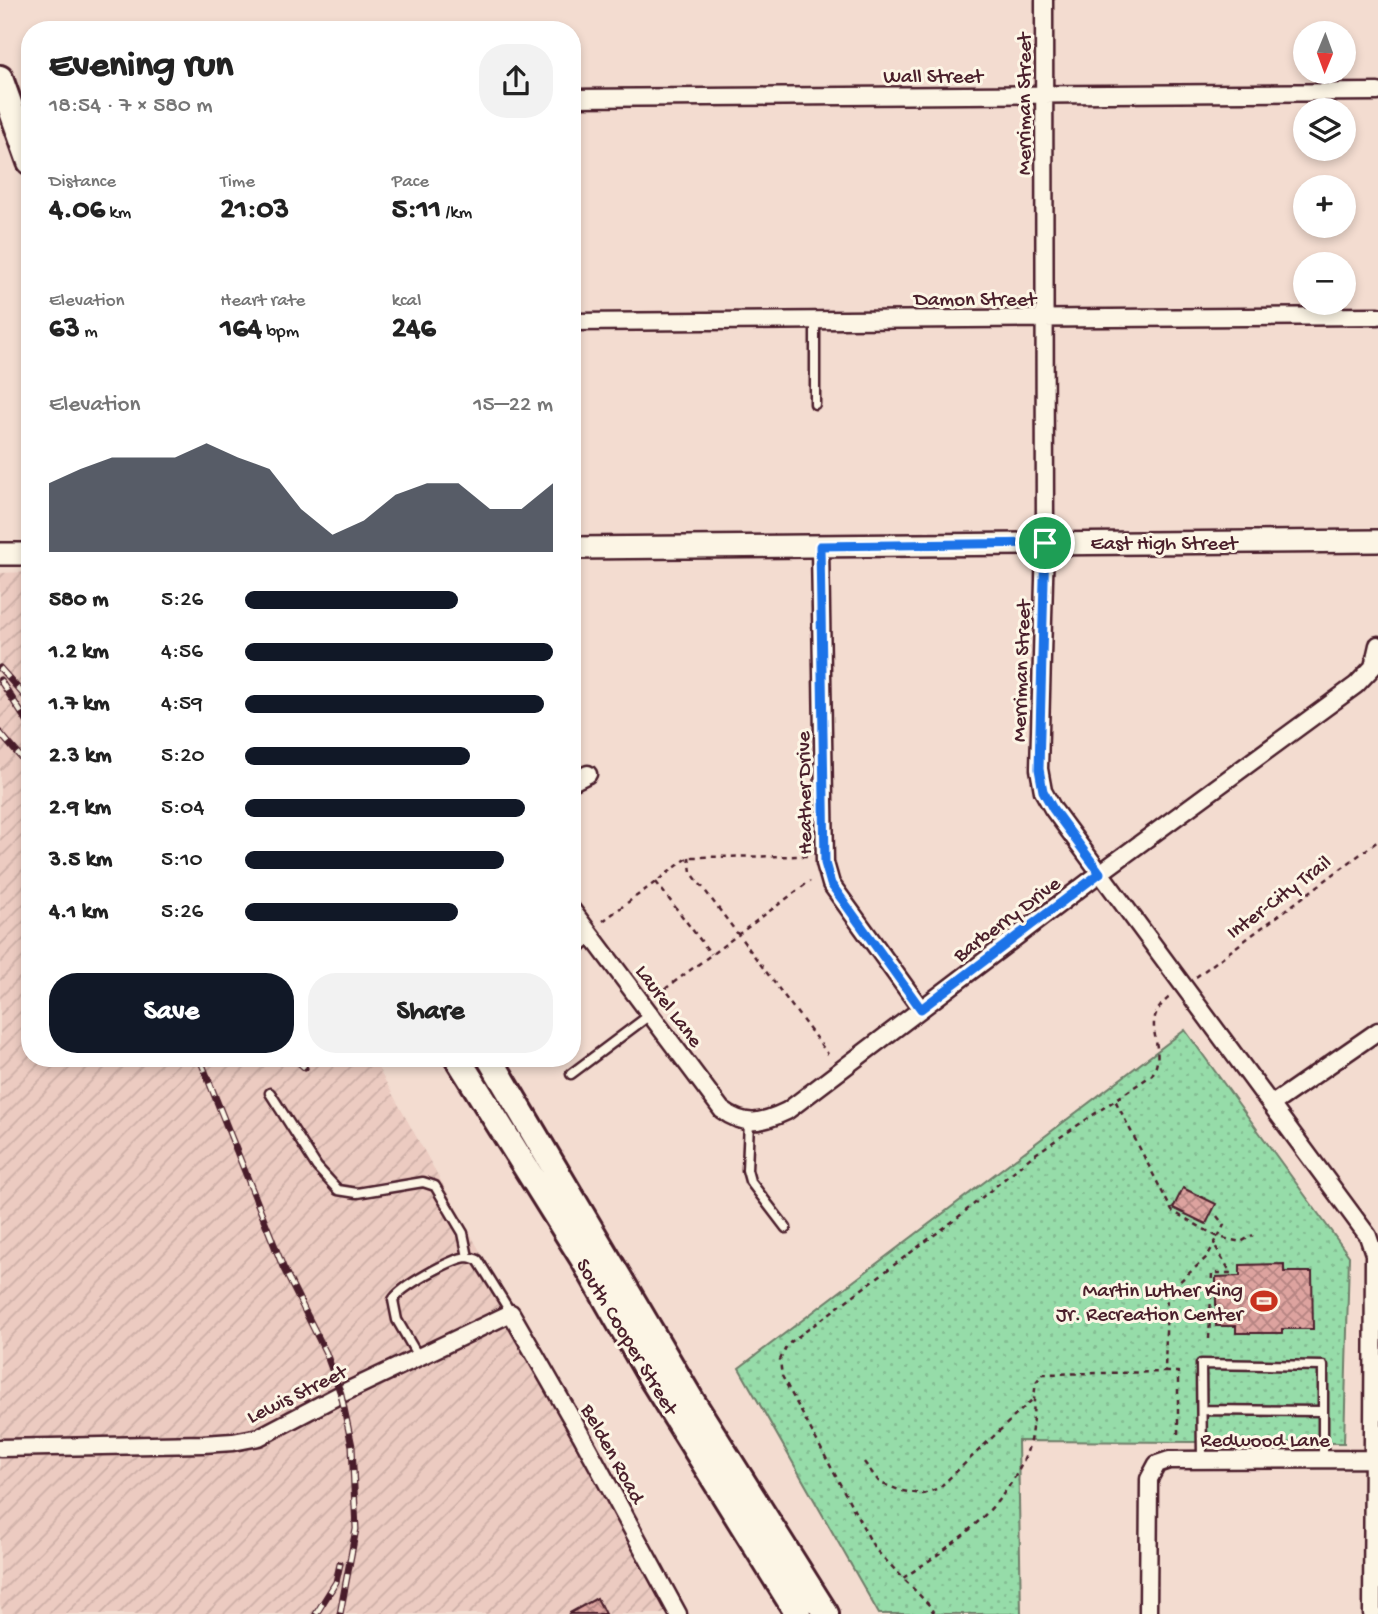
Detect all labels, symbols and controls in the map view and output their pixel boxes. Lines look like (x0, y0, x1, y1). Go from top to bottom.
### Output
north arrow (1293, 21, 1356, 84)
map controls (1293, 21, 1356, 315)
street label: Merriman Street (1014, 30, 1039, 175)
button: share (479, 44, 553, 118)
text: Evening run (49, 45, 233, 89)
street label: Wall Street (883, 66, 985, 91)
text: 18:54 · 7 × 580 m (49, 93, 213, 120)
button: layers (1293, 98, 1356, 161)
text: Distance (49, 171, 116, 194)
text: Time (220, 171, 255, 194)
text: Pace (392, 171, 429, 194)
button: + (1293, 175, 1356, 238)
text: 4.06 (49, 194, 105, 229)
text: 21:03 (220, 194, 289, 229)
text: 5:11 (392, 194, 441, 229)
text: km (105, 202, 131, 225)
text: /km (441, 202, 472, 225)
button: − (1293, 252, 1356, 315)
street label: Damon Street (912, 289, 1038, 314)
text: Elevation (49, 290, 125, 313)
text: Heart rate (220, 290, 305, 313)
text: kcal (392, 290, 421, 313)
text: 63 (49, 313, 80, 348)
text: 164 (220, 313, 262, 348)
text: 246 (392, 313, 436, 348)
text: m (80, 321, 98, 344)
text: bpm (262, 321, 299, 344)
text: Elevation (49, 392, 140, 419)
text: 15–22 m (473, 392, 553, 419)
pin (1015, 513, 1075, 573)
icon: arrive (1026, 524, 1064, 562)
street label: East High Street (1091, 533, 1240, 558)
text: 580 m (49, 587, 109, 614)
text: 5:26 (161, 587, 203, 614)
street label: Merriman Street (1009, 597, 1039, 743)
text: 1.2 km (49, 639, 109, 666)
text: 4:56 (161, 639, 203, 666)
text: 1.7 km (49, 691, 110, 718)
text: 4:59 (161, 691, 203, 718)
street label: Heather Drive (793, 730, 820, 855)
text: 2.3 km (49, 743, 111, 770)
text: 5:20 (161, 743, 205, 770)
text: 2.9 km (49, 795, 111, 822)
text: 5:04 (161, 795, 204, 822)
text: 3.5 km (49, 847, 112, 874)
text: 5:10 (161, 847, 203, 874)
street label: Inter-City Trail (1223, 851, 1337, 946)
street label: Barberry Drive (949, 872, 1068, 970)
text: 4.1 km (49, 899, 108, 926)
text: 5:26 (161, 899, 203, 926)
street label: Laurel Lane (628, 961, 707, 1054)
button: Save (49, 973, 294, 1053)
button: Share (308, 973, 553, 1053)
street label: South Cooper Street (568, 1255, 683, 1423)
place label: Martin Luther King Jr. Recreation Center (1056, 1280, 1245, 1329)
sports icon: Martin Luther King Jr. Recreation Center (1249, 1286, 1279, 1316)
street label: Lewis Street (243, 1360, 354, 1431)
street label: Belden Road (573, 1400, 649, 1510)
street label: Redwood Lane (1200, 1430, 1331, 1455)

